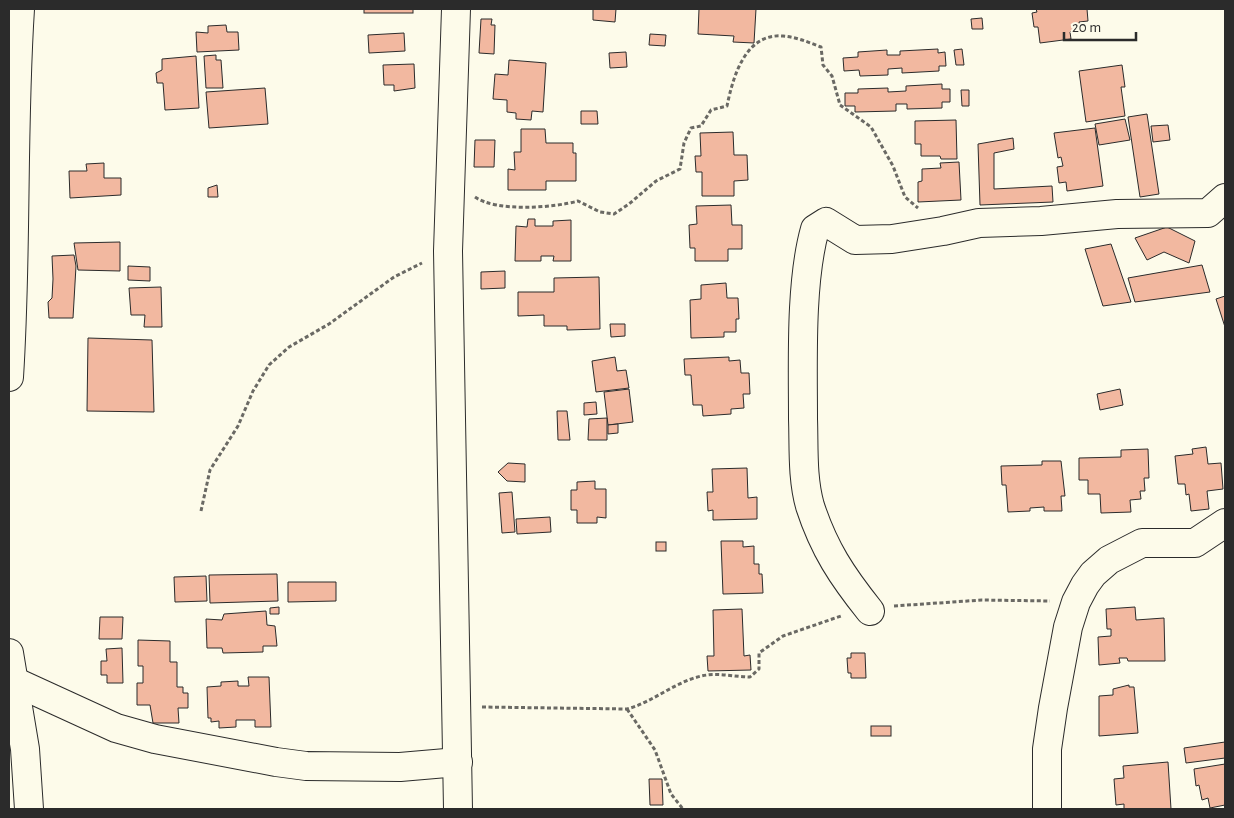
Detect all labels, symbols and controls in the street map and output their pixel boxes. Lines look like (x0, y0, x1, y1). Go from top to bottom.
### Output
scale bar (1064, 10, 1136, 42)
text: 20 m (1072, 20, 1101, 35)

